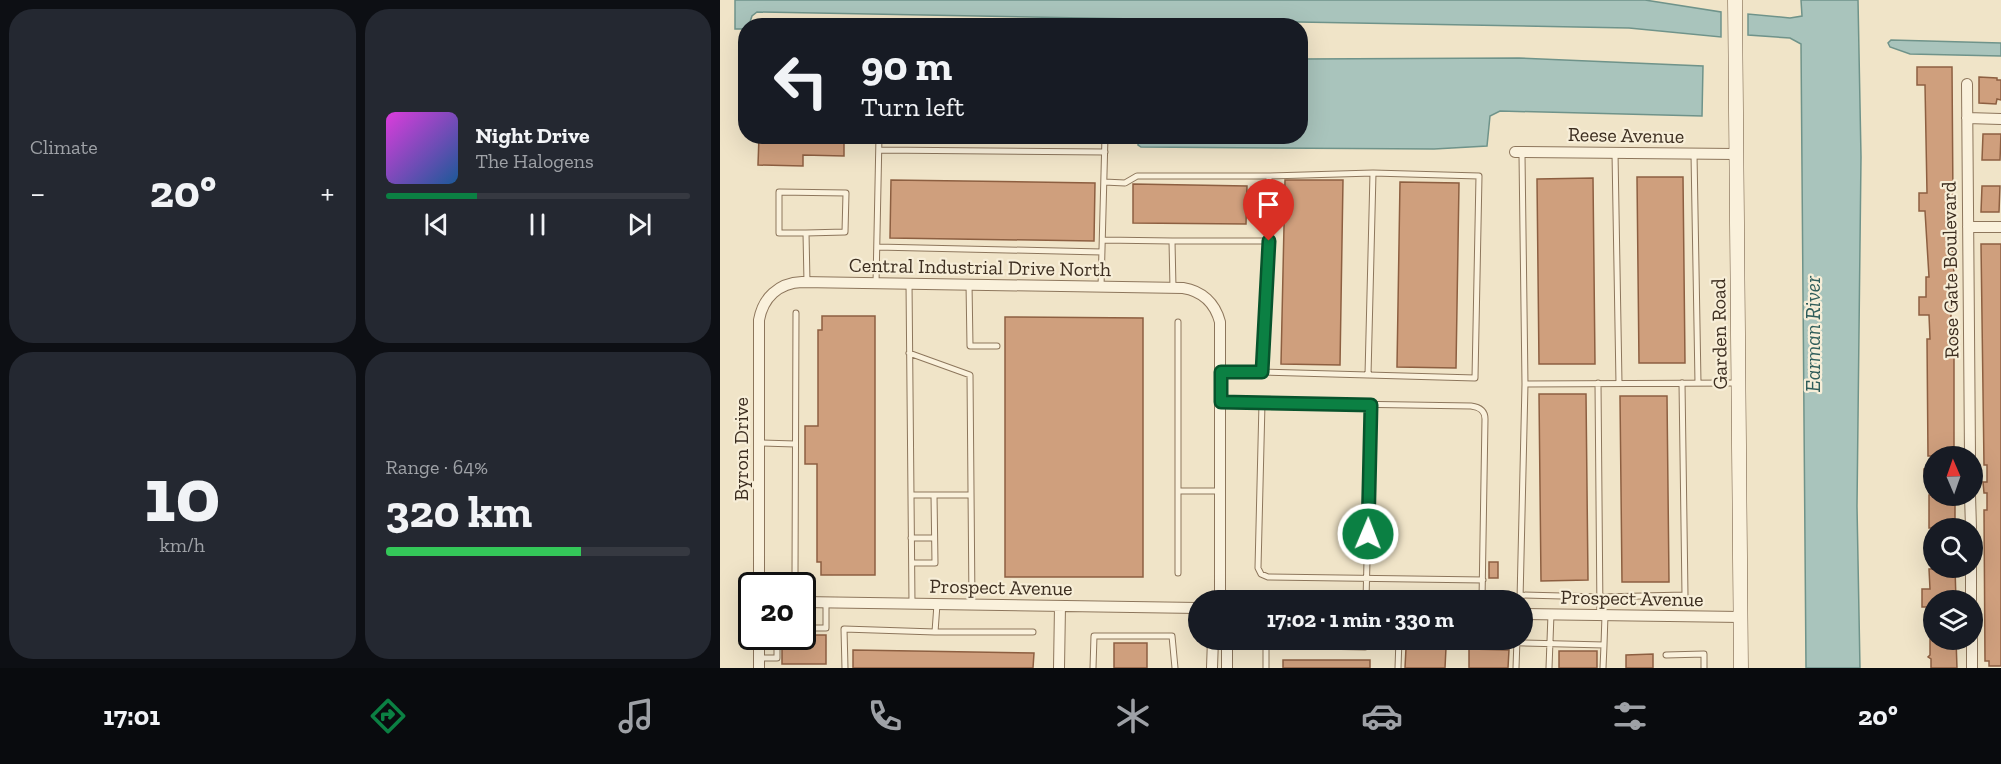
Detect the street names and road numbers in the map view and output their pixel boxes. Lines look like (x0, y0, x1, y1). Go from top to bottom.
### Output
street label: Reese Avenue (1568, 122, 1684, 148)
street label: Rose Gate Boulevard (1936, 181, 1964, 359)
street label: Central Industrial Drive North (849, 253, 1112, 281)
street label: Garden Road (1706, 278, 1732, 390)
street label: Byron Drive (729, 397, 753, 501)
street label: Prospect Avenue (929, 574, 1073, 600)
street label: Prospect Avenue (1560, 585, 1704, 611)

